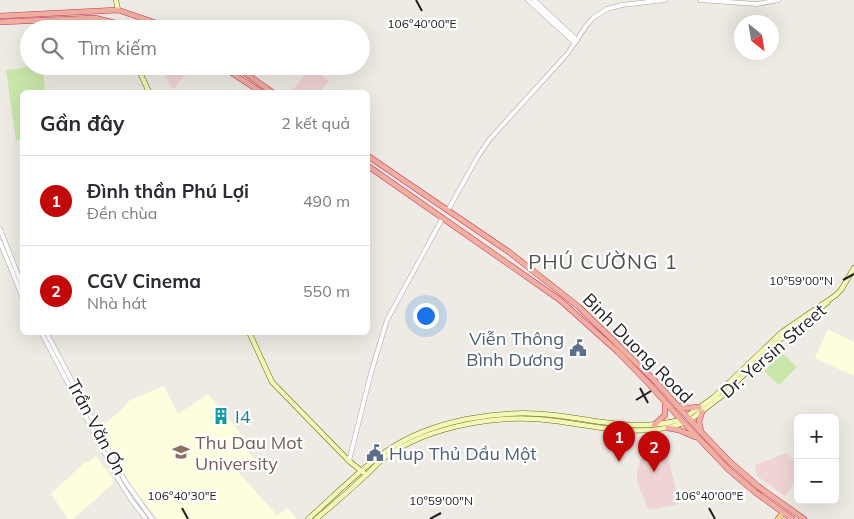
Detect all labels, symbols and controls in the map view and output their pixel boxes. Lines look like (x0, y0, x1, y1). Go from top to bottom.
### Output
north arrow (734, 15, 779, 60)
text: 106°40'00"E (387, 16, 457, 31)
search box (20, 20, 370, 75)
icon: search (38, 34, 66, 62)
text: Tìm kiếm (78, 36, 157, 60)
text: Gần đây (40, 110, 124, 136)
text: 2 kết quả (281, 113, 350, 133)
text: Đình thần Phú Lợi (87, 179, 249, 203)
text: 1 (51, 191, 61, 211)
text: 490 m (303, 191, 350, 211)
text: Đền chùa (87, 203, 157, 223)
district label: PHÚ CƯỜNG 1 (528, 249, 678, 274)
text: CGV Cinema (87, 269, 201, 293)
text: 10°59'00"N (769, 273, 833, 288)
text: 2 (51, 281, 61, 301)
text: 550 m (303, 281, 350, 301)
street label: Binh Duong Road (578, 288, 698, 408)
text: Nhà hát (87, 293, 147, 313)
street label: Dr. Yersin Street (716, 299, 830, 403)
your location (413, 303, 439, 329)
place label: Viễn Thông Bình Dương (466, 327, 564, 371)
public building icon: Viễn Thông Bình Dương (568, 338, 588, 358)
street label: Trần Văn Ơn (62, 375, 132, 479)
place label: I4 (235, 405, 251, 428)
building icon: I4 (211, 406, 231, 426)
map controls (794, 414, 839, 504)
button: + (794, 414, 839, 459)
pin: 1 (603, 421, 635, 462)
place label: Thu Dau Mot University (195, 431, 303, 475)
pin: 2 (638, 431, 670, 472)
school or university icon: Thu Dau Mot University (171, 442, 191, 462)
place label: Hup Thủ Dầu Một (389, 442, 536, 465)
public building icon: Hup Thủ Dầu Một (365, 443, 385, 463)
button: − (794, 459, 839, 504)
text: 106°40'30"E (147, 488, 217, 503)
text: 106°40'00"E (674, 488, 744, 503)
text: 10°59'00"N (409, 493, 473, 508)

